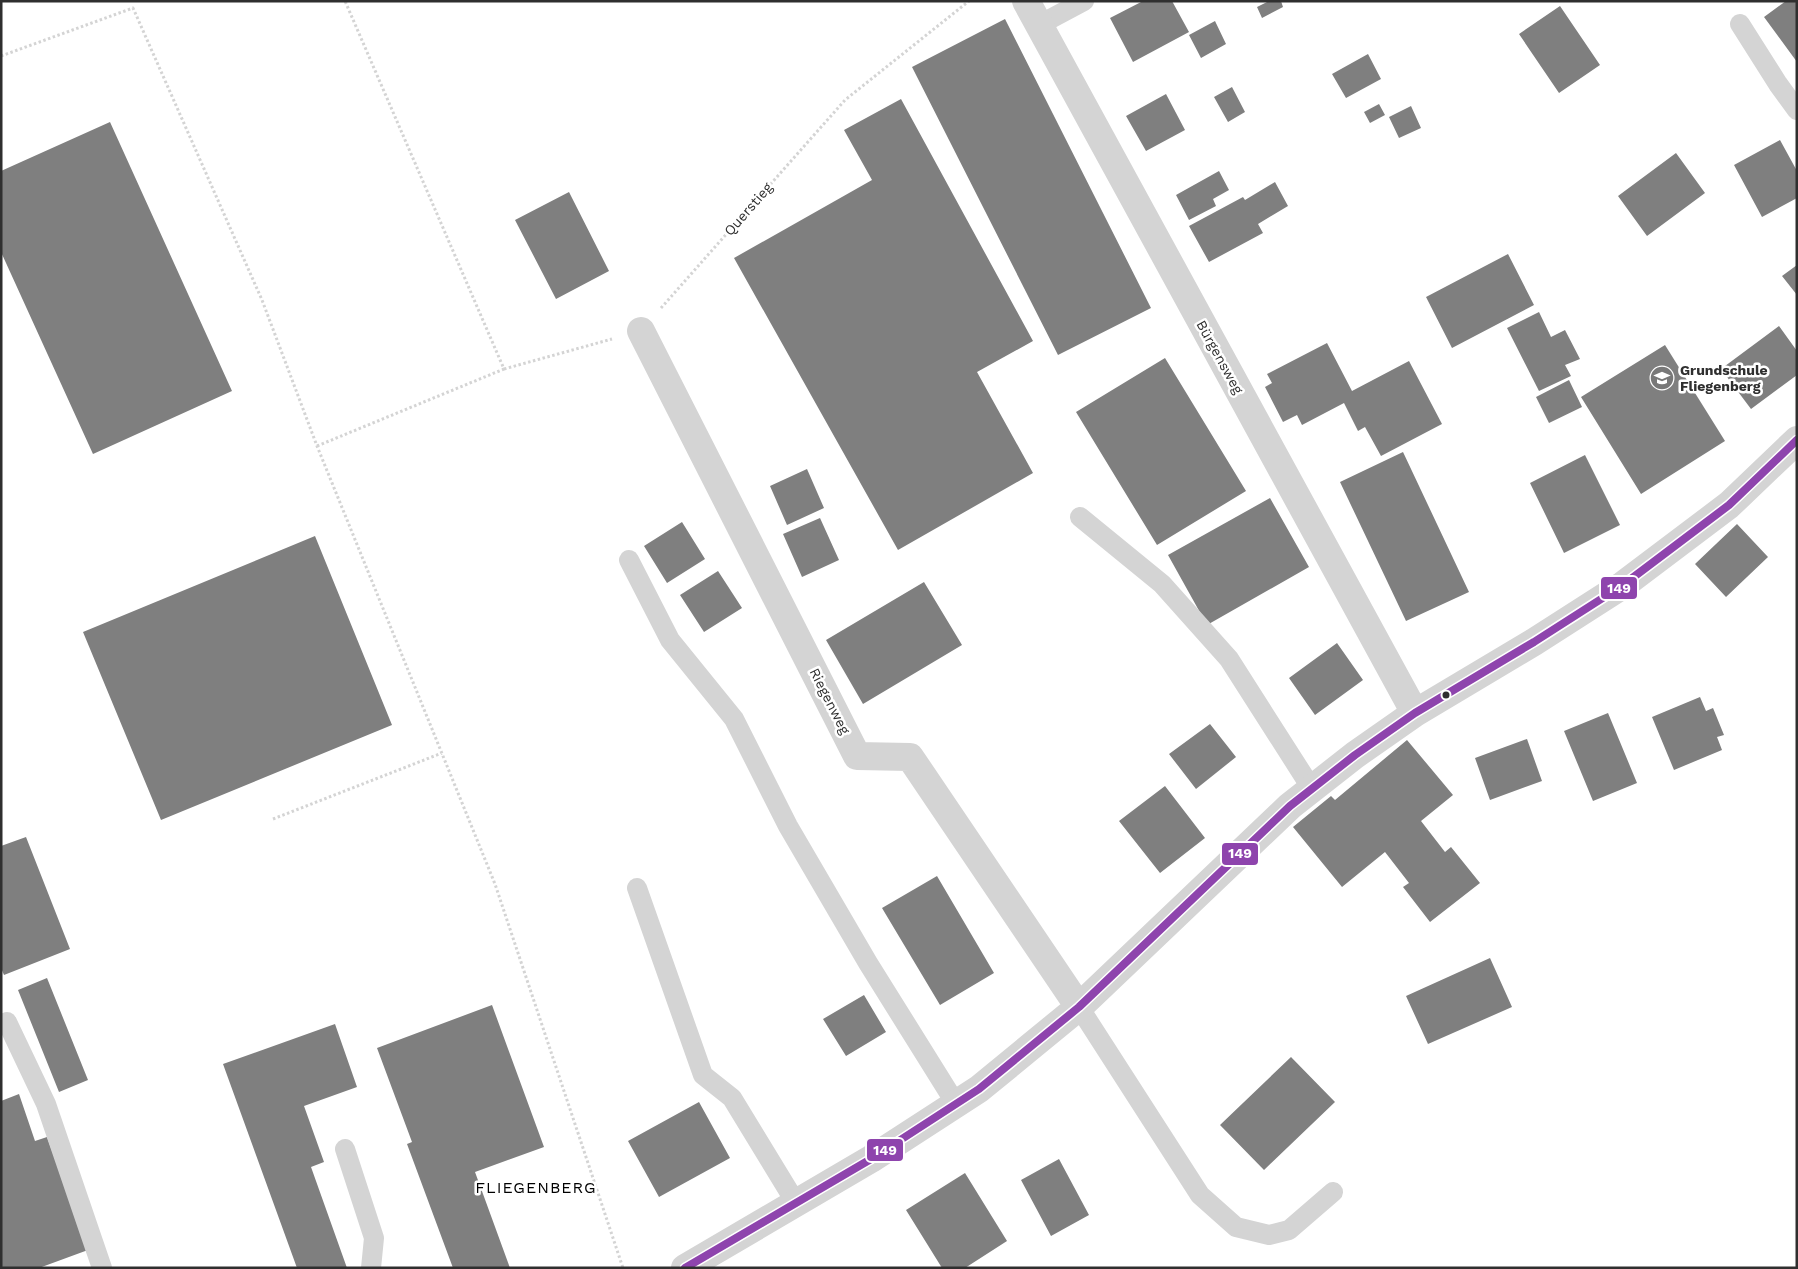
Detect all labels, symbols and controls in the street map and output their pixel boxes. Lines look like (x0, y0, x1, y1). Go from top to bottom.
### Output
street label: Querstieg (721, 179, 776, 239)
street label: Bürgensweg (1193, 318, 1247, 397)
place label: Grundschule Fliegenberg (1680, 362, 1768, 394)
school or university icon: Grundschule Fliegenberg (1649, 365, 1675, 391)
line badge: 149 (1600, 576, 1638, 600)
text: 149 (1607, 580, 1631, 596)
street label: Riegenweg (806, 665, 854, 737)
unlabelled marker (1441, 690, 1451, 700)
line badge: 149 (1221, 842, 1259, 866)
text: 149 (1228, 845, 1252, 861)
line badge: 149 (866, 1138, 904, 1162)
text: 149 (873, 1142, 897, 1158)
district label: FLIEGENBERG (475, 1178, 597, 1197)

